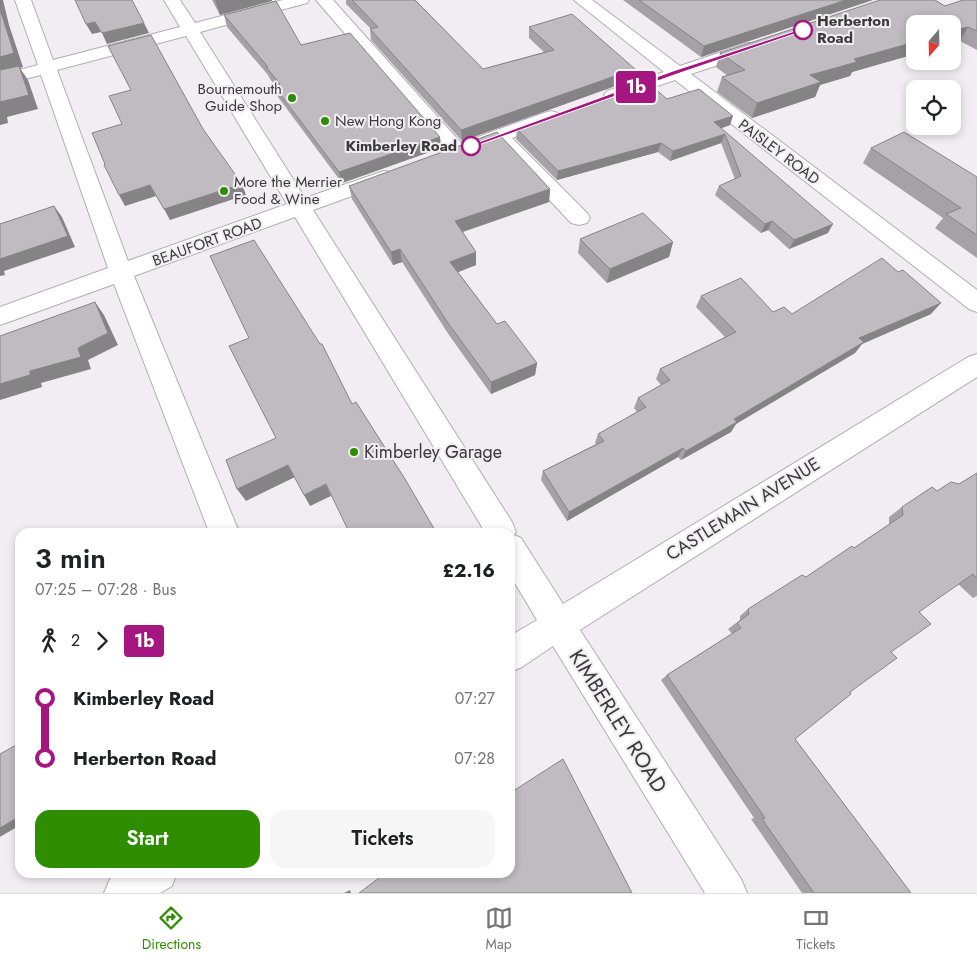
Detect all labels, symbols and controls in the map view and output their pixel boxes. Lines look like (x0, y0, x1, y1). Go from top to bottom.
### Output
place label: Herberton Road (817, 10, 890, 49)
north arrow (906, 15, 961, 70)
map controls (906, 15, 961, 135)
marker: Herberton Road (793, 20, 813, 40)
line badge: 1b (614, 71, 658, 103)
text: 1b (626, 74, 646, 100)
place label: Bournemouth Guide Shop (198, 78, 282, 117)
button: locate (906, 80, 961, 135)
marker: Bournemouth Guide Shop (286, 92, 298, 104)
place label: New Hong Kong (335, 110, 441, 132)
street label: PAISLEY ROAD (734, 114, 824, 190)
marker: New Hong Kong (319, 115, 331, 127)
place label: Kimberley Road (345, 135, 457, 157)
marker: Kimberley Road (461, 136, 481, 156)
place label: More the Merrier Food & Wine (234, 171, 343, 210)
marker: More the Merrier Food & Wine (218, 185, 230, 197)
street label: BEAUFORT ROAD (149, 212, 265, 272)
place label: Kimberley Garage (364, 439, 502, 465)
marker: Kimberley Garage (348, 446, 360, 458)
street label: CASTLEMAIN AVENUE (661, 451, 825, 567)
text: 3 min (35, 538, 106, 579)
text: £2.16 (442, 557, 495, 584)
text: 07:25 – 07:28 · Bus (35, 578, 176, 601)
icon: walk (35, 627, 63, 655)
icon: forward (88, 627, 116, 655)
text: 1b (134, 628, 154, 654)
text: 2 (71, 629, 80, 652)
street label: KIMBERLEY ROAD (562, 644, 674, 798)
text: Kimberley Road (73, 685, 214, 712)
text: 07:27 (455, 687, 495, 710)
text: Herberton Road (73, 745, 216, 772)
text: 07:28 (454, 747, 495, 770)
button: Start (35, 810, 260, 868)
button: Tickets (270, 810, 495, 868)
tab: Directions (142, 904, 201, 954)
tab: Map (485, 904, 513, 954)
tab: Tickets (796, 904, 835, 954)

